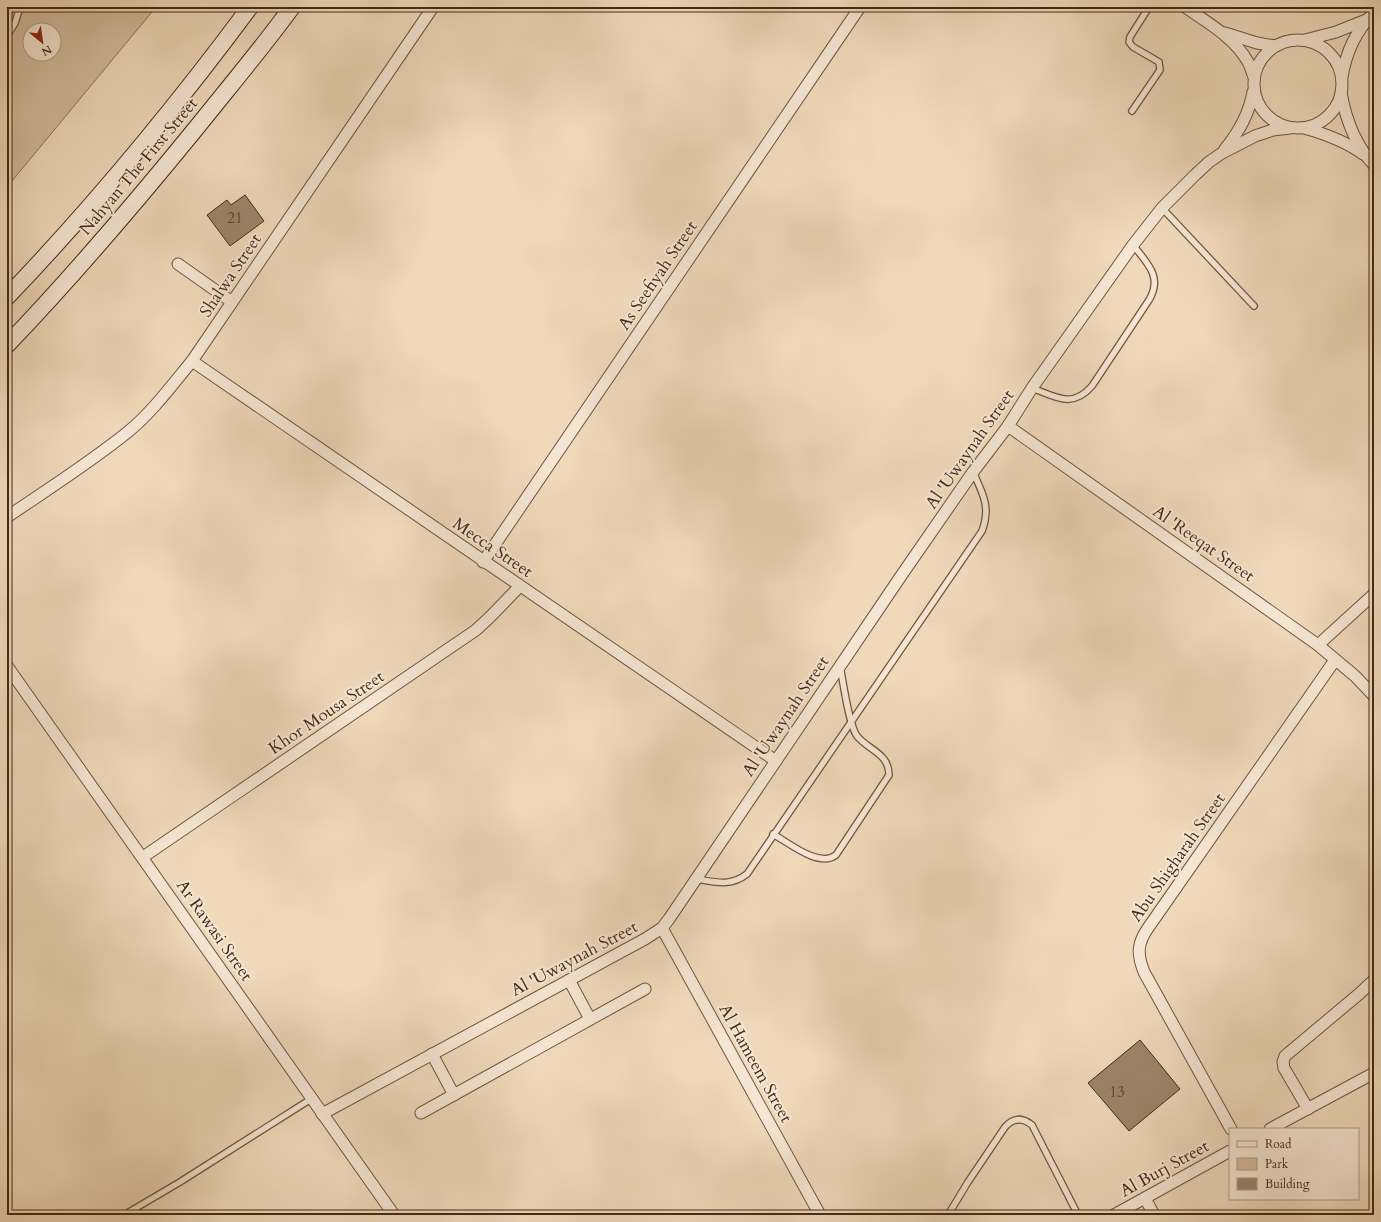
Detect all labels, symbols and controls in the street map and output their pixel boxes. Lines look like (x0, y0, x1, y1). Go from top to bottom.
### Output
north arrow (22, 22, 62, 62)
text: N (38, 41, 54, 59)
street label: Nahyan The First Street (74, 92, 203, 240)
house number: 21 (227, 208, 243, 228)
street label: As Seefiyah Street (612, 216, 703, 334)
street label: Shalwa Street (194, 229, 267, 321)
street label: Al 'Uwaynah Street (920, 385, 1019, 513)
street label: Al 'Reeqat Street (1148, 500, 1260, 587)
street label: Mecca Street (448, 512, 538, 583)
street label: Al 'Uwaynah Street (737, 651, 835, 781)
street label: Khor Mousa Street (264, 665, 389, 760)
street label: Abu Shigharah Street (1124, 788, 1231, 926)
street label: Ar Rawasi Street (171, 875, 258, 986)
street label: Al 'Uwaynah Street (507, 915, 642, 1002)
street label: Al Hameem Street (713, 1000, 798, 1127)
house number: 13 (1109, 1082, 1125, 1102)
legend (1229, 1128, 1359, 1200)
street label: Al Burj Street (1116, 1134, 1213, 1202)
text: Road (1265, 1136, 1292, 1152)
text: Park (1265, 1156, 1289, 1172)
text: Building (1265, 1176, 1310, 1192)

